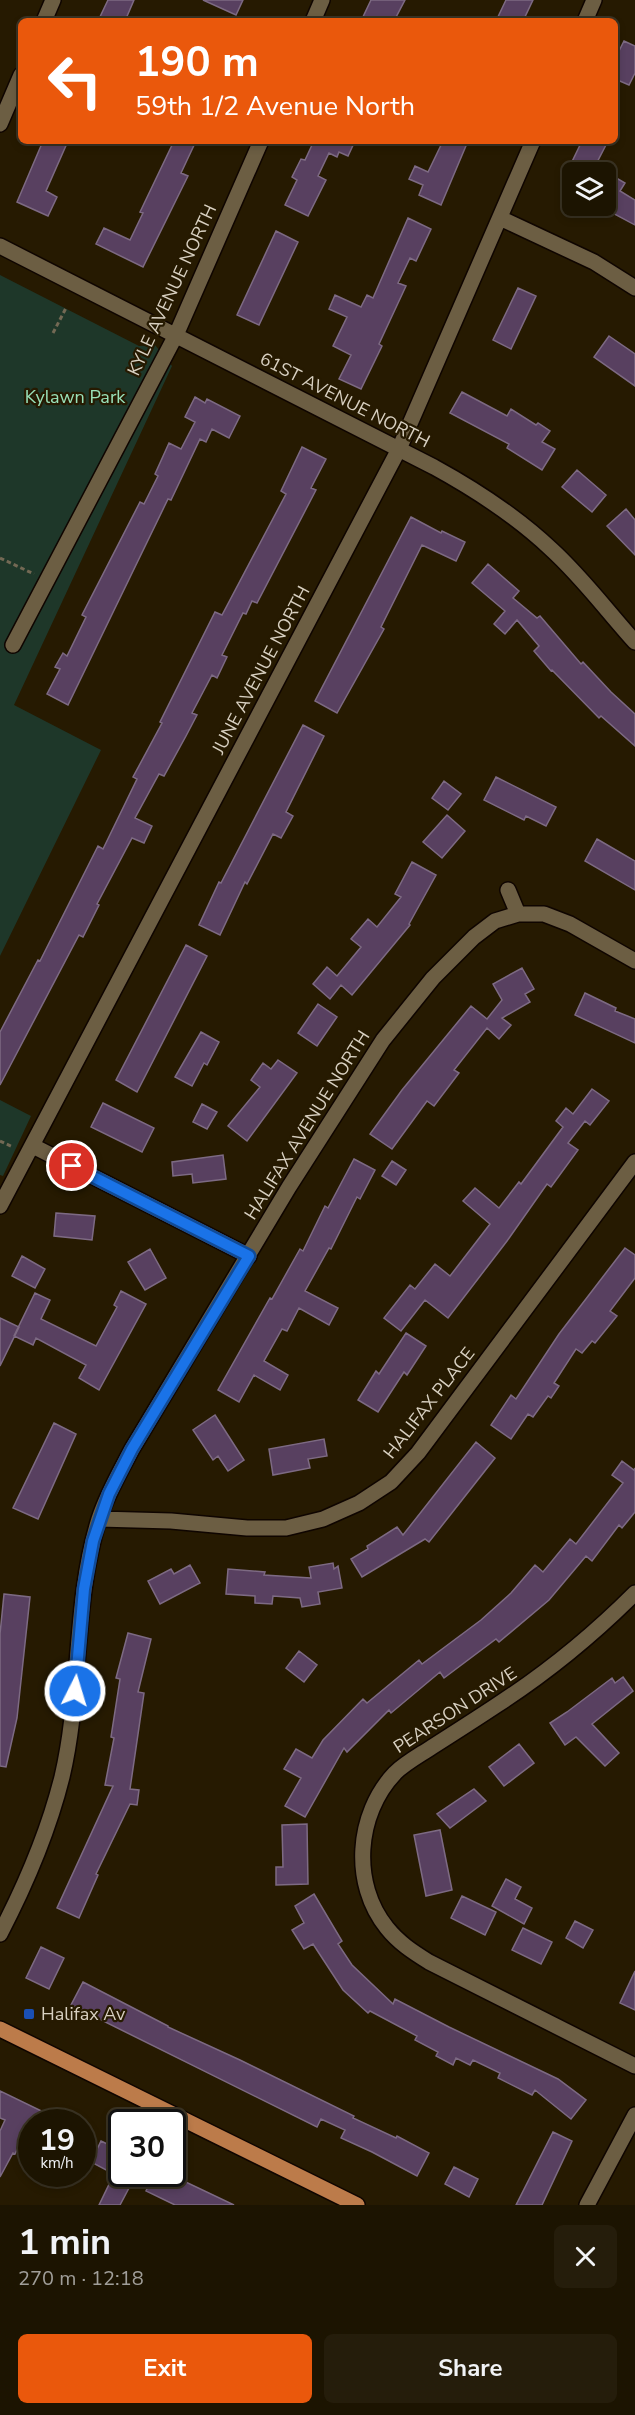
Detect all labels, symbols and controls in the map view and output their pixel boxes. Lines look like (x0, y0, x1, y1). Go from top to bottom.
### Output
text: 190 m (135, 34, 259, 91)
icon: left (36, 42, 114, 120)
text: 59th 1/2 Avenue North (135, 88, 415, 125)
map controls (562, 162, 616, 216)
button: layers (562, 162, 616, 216)
street label: KYLE AVENUE NORTH (122, 200, 222, 380)
street label: 61ST AVENUE NORTH (256, 347, 434, 453)
park label: Kylawn Park (25, 385, 126, 409)
street label: JUNE AVENUE NORTH (206, 582, 316, 759)
street label: HALIFAX AVENUE NORTH (239, 1026, 375, 1224)
pin (46, 1140, 97, 1191)
icon: arrive (55, 1149, 88, 1182)
street label: HALIFAX PLACE (378, 1342, 480, 1464)
position arrow (43, 1659, 107, 1723)
street label: PEARSON DRIVE (389, 1661, 521, 1759)
place label: Halifax Av (41, 2002, 126, 2026)
marker: Halifax Av (22, 2007, 36, 2021)
speed limit sign: 30 (108, 2109, 186, 2187)
text: 19 (39, 2120, 75, 2161)
text: km/h (40, 2153, 74, 2173)
text: 1 min (18, 2218, 111, 2267)
button: close (554, 2225, 617, 2288)
text: 270 m · 12:18 (18, 2265, 144, 2292)
button: Exit (18, 2334, 312, 2403)
button: Share (324, 2334, 617, 2403)

